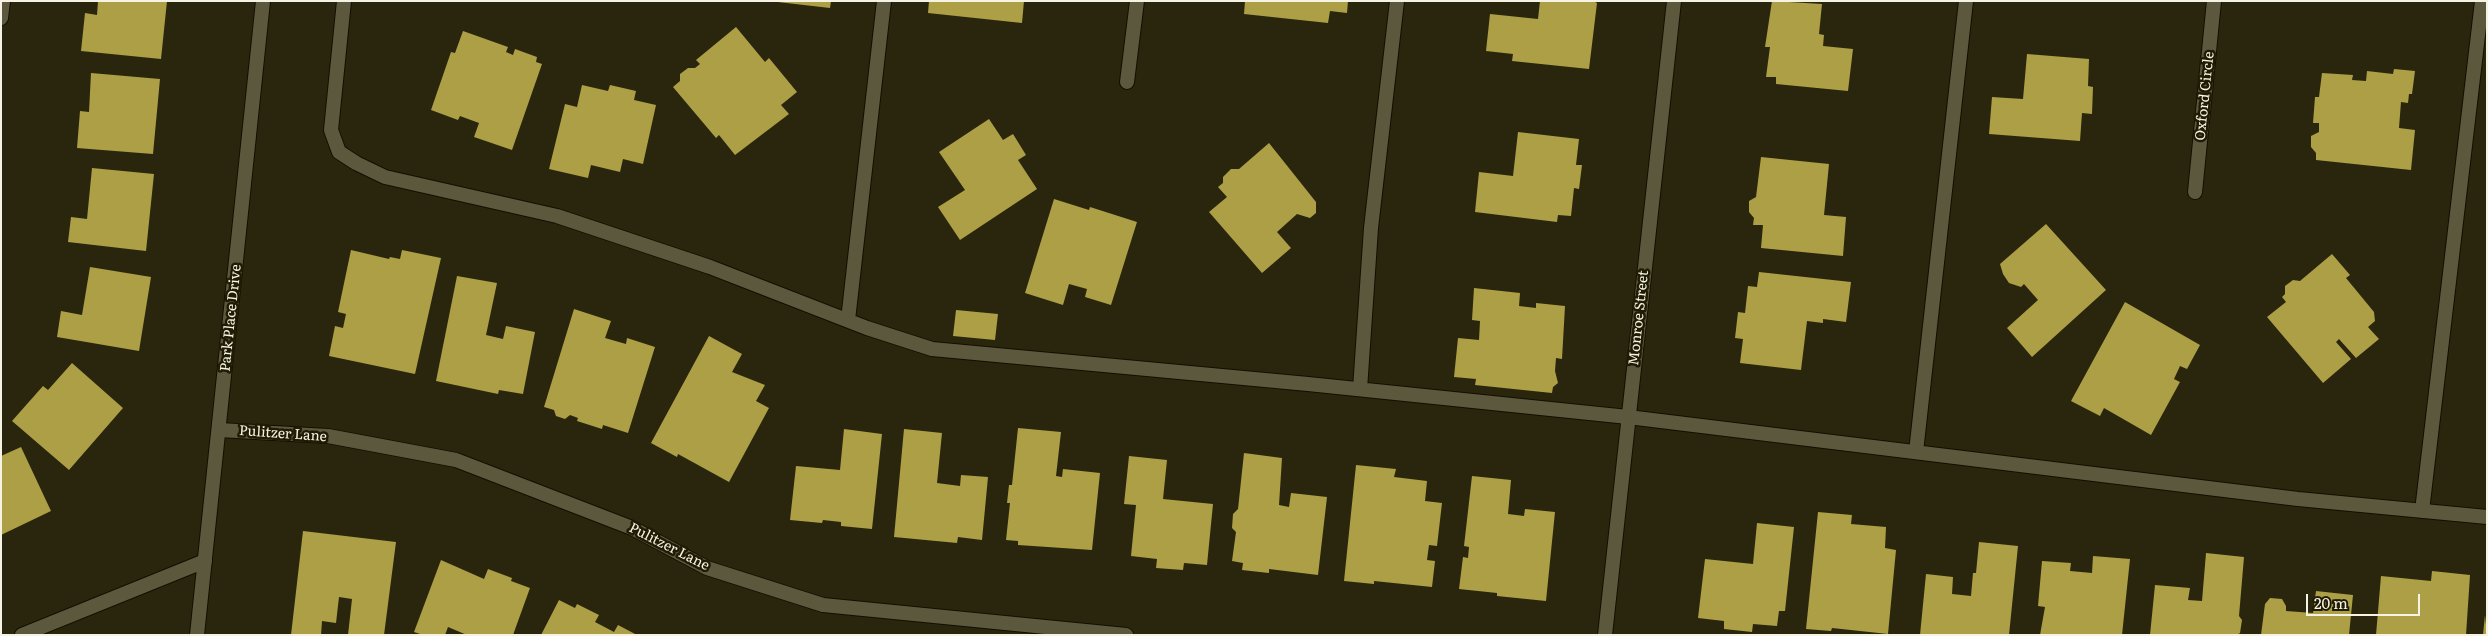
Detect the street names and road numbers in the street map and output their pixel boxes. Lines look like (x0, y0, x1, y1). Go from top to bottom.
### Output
street label: Oxford Circle (2192, 51, 2218, 141)
street label: Park Place Drive (217, 263, 245, 373)
street label: Monroe Street (1626, 270, 1652, 366)
street label: Pulitzer Lane (239, 423, 327, 445)
street label: Pulitzer Lane (626, 520, 712, 574)

